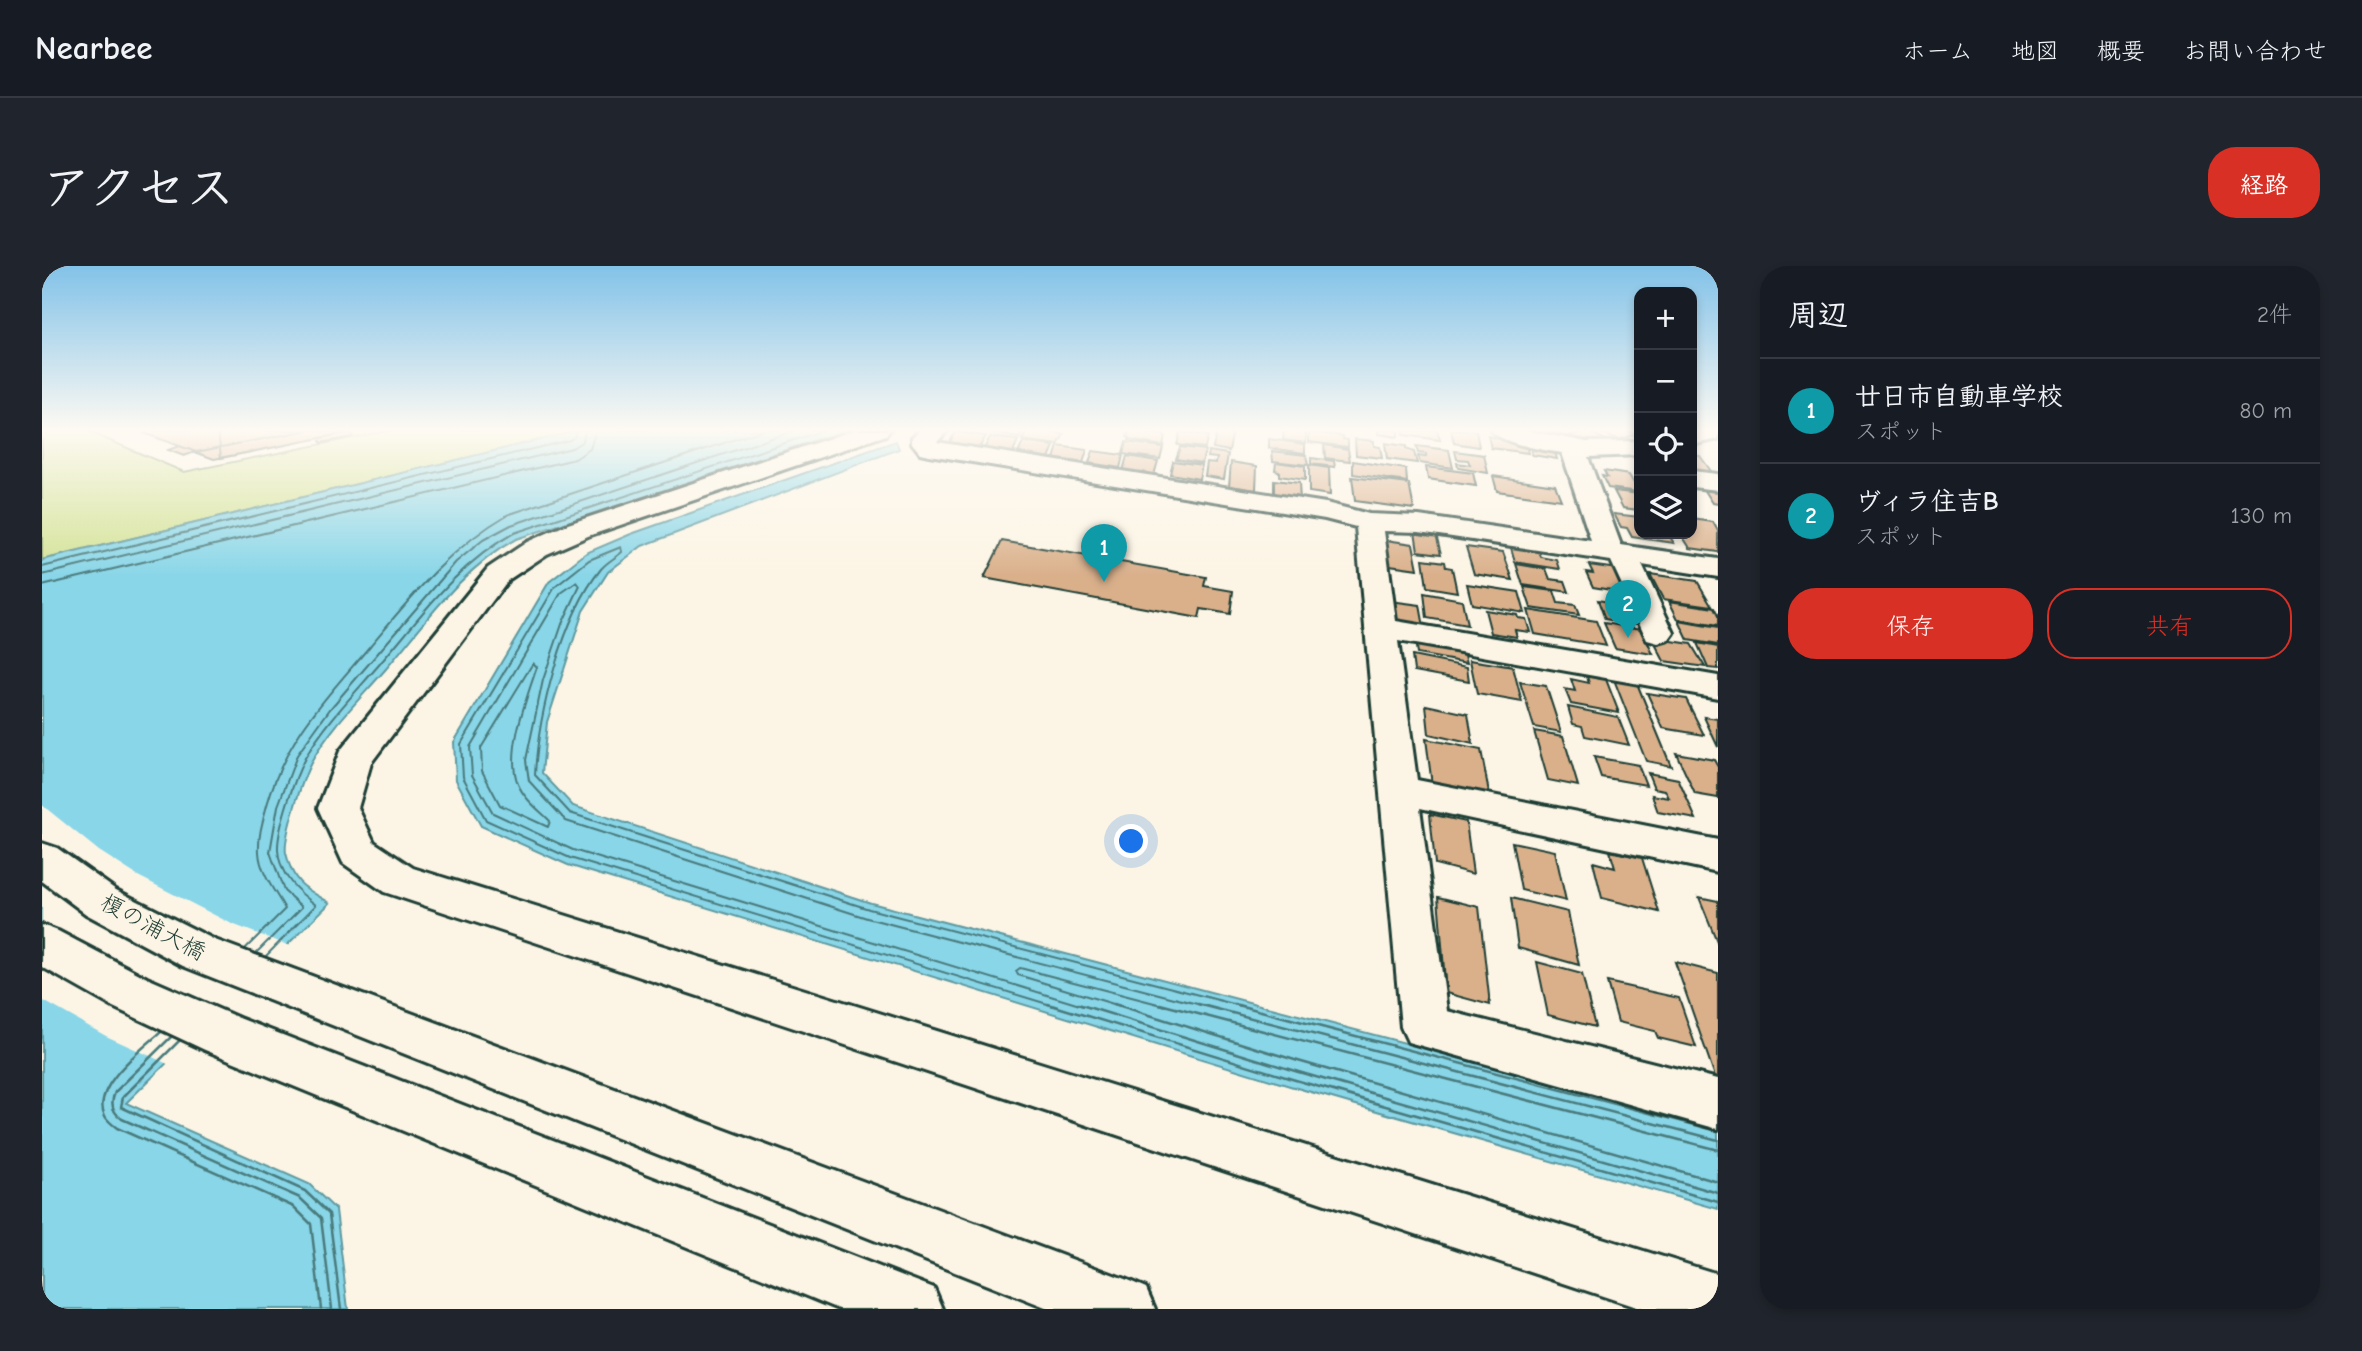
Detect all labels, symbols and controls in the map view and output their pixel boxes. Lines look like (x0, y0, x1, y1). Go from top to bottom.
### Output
text: Nearbee (35, 29, 153, 67)
text: ホーム (1902, 37, 1973, 65)
text: 地図 (2011, 37, 2059, 65)
text: 概要 (2097, 37, 2145, 65)
text: お問い合わせ (2183, 37, 2327, 65)
button: 経路 (2208, 147, 2320, 218)
text: アクセス (42, 160, 235, 216)
map controls (1634, 287, 1697, 539)
button: + (1634, 287, 1697, 350)
text: 周辺 (1788, 298, 1848, 333)
text: 2件 (2257, 301, 2292, 328)
button: − (1634, 350, 1697, 413)
text: 廿日市自動車学校 (1855, 382, 2063, 412)
text: 1 (1806, 397, 1816, 424)
text: 80 m (2239, 397, 2292, 424)
button: locate (1634, 413, 1697, 476)
text: スポット (1855, 418, 1947, 445)
button: layers (1634, 476, 1697, 539)
text: ヴィラ住吉B (1855, 487, 1999, 517)
text: 2 (1805, 502, 1817, 529)
text: 130 m (2231, 502, 2292, 529)
text: スポット (1855, 523, 1947, 550)
pin: 1 (1081, 524, 1127, 582)
pin: 2 (1605, 580, 1651, 638)
button: 保存 (1788, 588, 2033, 659)
button: 共有 (2047, 588, 2292, 659)
your location (1114, 824, 1148, 858)
street label: 榎の浦大橋 (96, 888, 210, 966)

